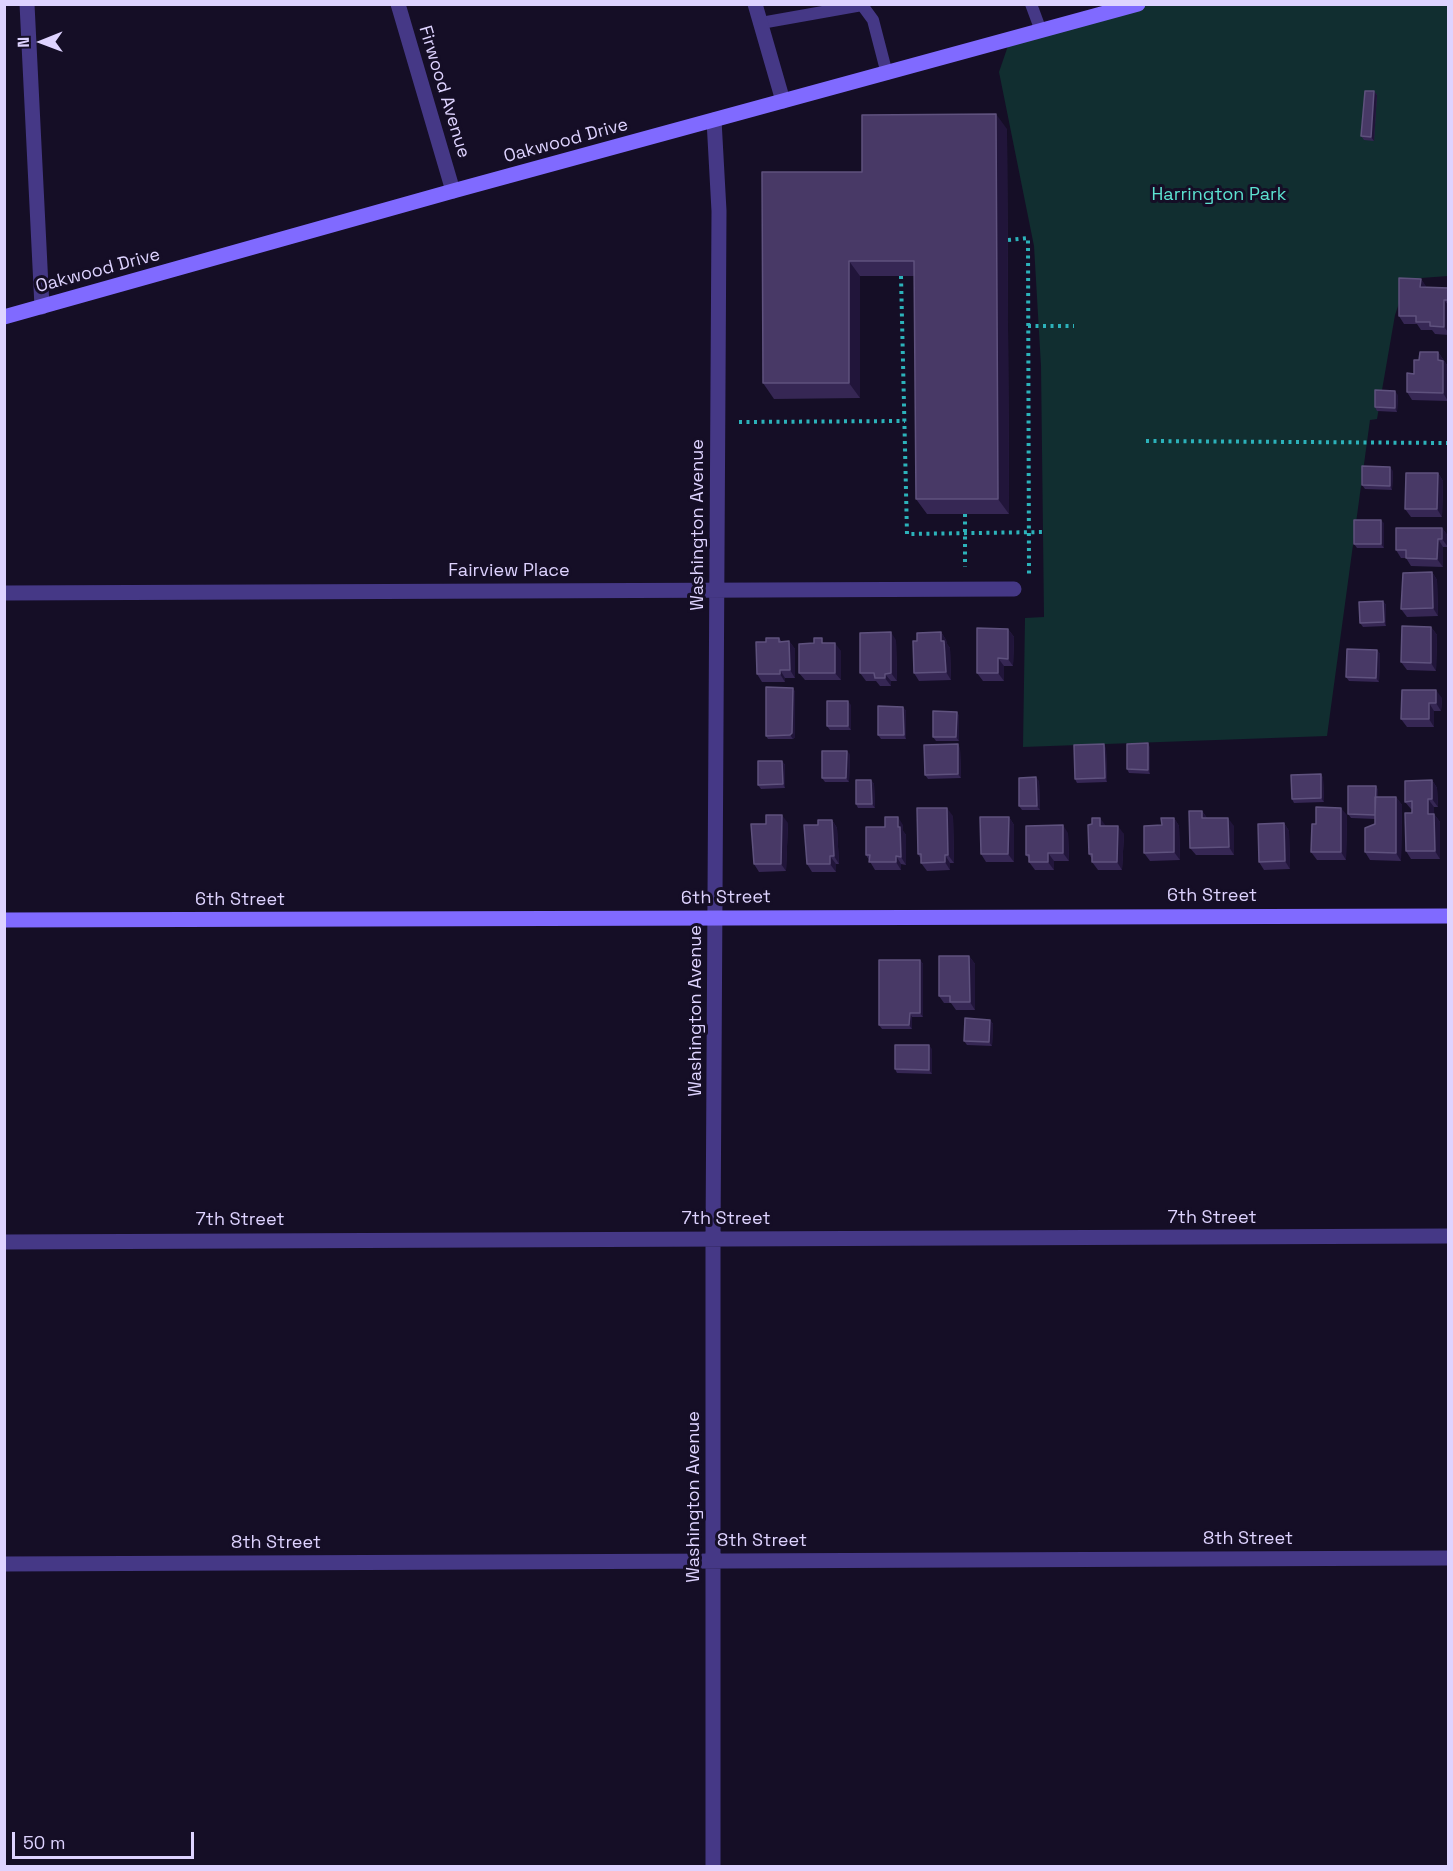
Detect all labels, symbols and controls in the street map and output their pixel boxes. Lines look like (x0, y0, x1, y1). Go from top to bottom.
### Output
north arrow (12, 12, 72, 72)
street label: Firwood Avenue (414, 23, 474, 161)
text: N (13, 37, 34, 48)
street label: Oakwood Drive (501, 114, 631, 168)
park label: Harrington Park (1152, 184, 1286, 206)
street label: Oakwood Drive (33, 244, 163, 298)
street label: Washington Avenue (687, 439, 709, 611)
street label: Fairview Place (448, 560, 570, 582)
street label: 6th Street (1167, 885, 1257, 907)
street label: 6th Street (681, 886, 771, 910)
street label: 6th Street (195, 889, 285, 911)
street label: Washington Avenue (685, 925, 707, 1097)
street label: 7th Street (1167, 1207, 1257, 1229)
street label: 7th Street (681, 1208, 771, 1230)
street label: 7th Street (195, 1209, 285, 1231)
street label: Washington Avenue (683, 1411, 705, 1583)
street label: 8th Street (1203, 1528, 1293, 1550)
street label: 8th Street (717, 1530, 807, 1552)
street label: 8th Street (231, 1532, 321, 1554)
scale bar (15, 1820, 196, 1858)
text: 50 m (23, 1831, 65, 1854)

